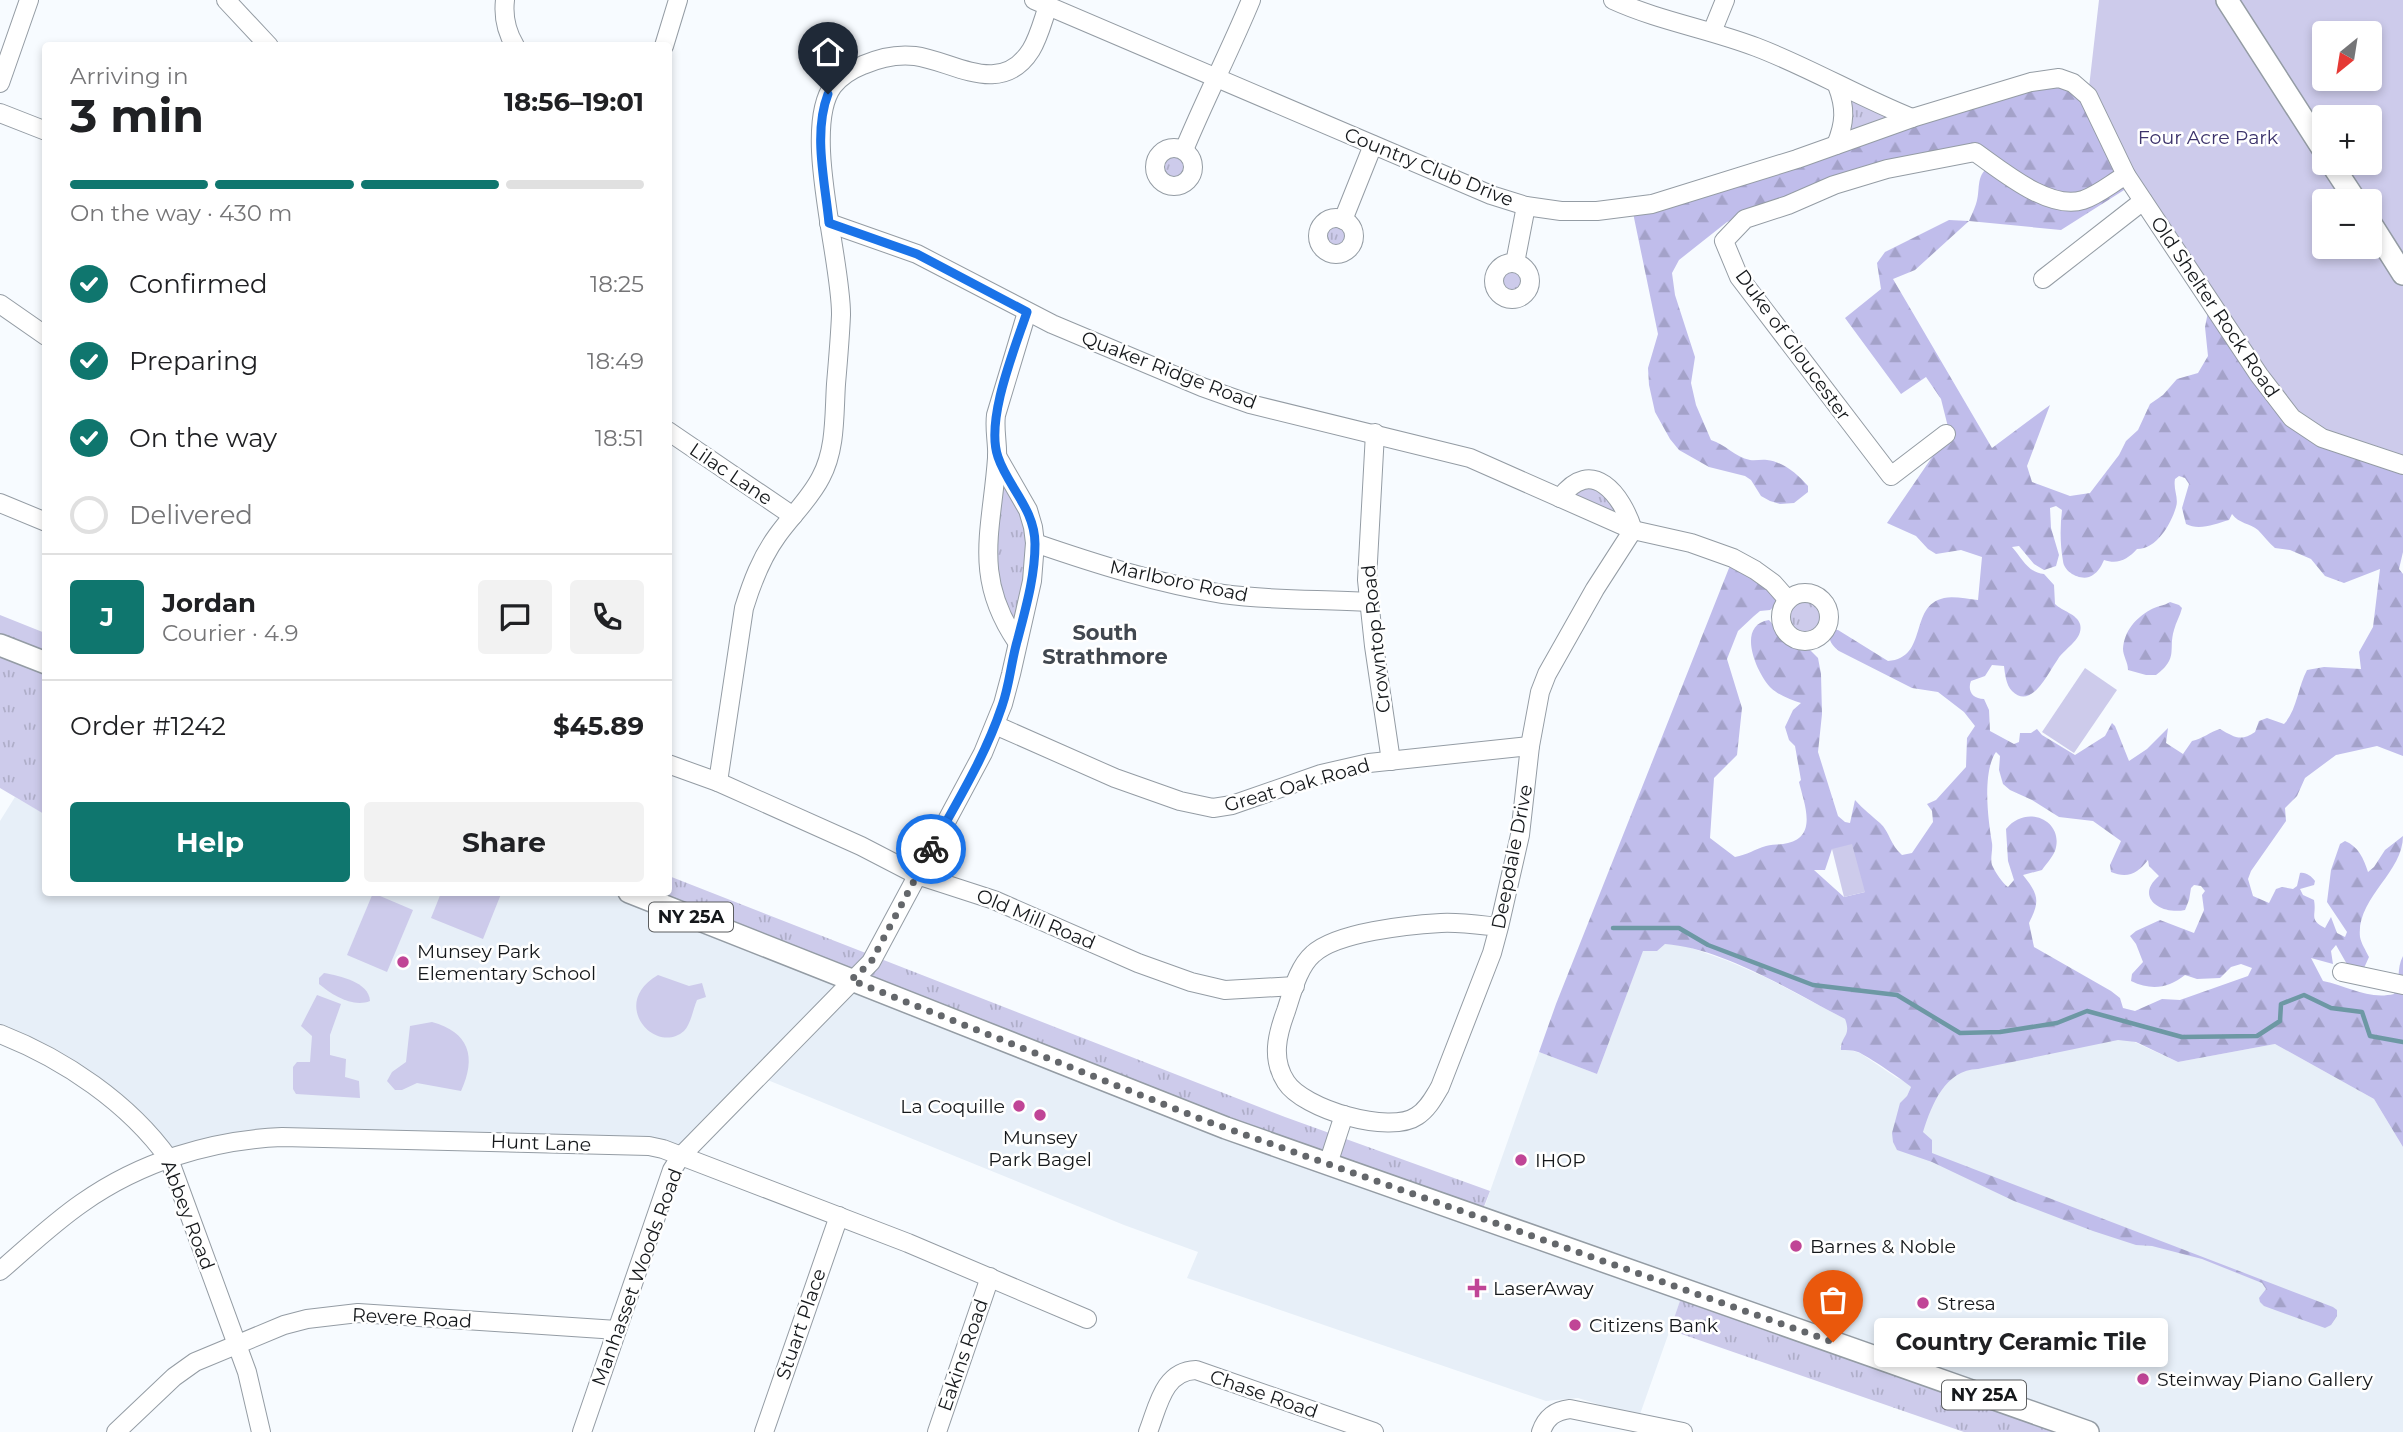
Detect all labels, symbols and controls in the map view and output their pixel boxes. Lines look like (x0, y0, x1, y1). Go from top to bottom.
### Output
north arrow (2312, 21, 2382, 91)
map controls (2312, 21, 2382, 259)
pin (798, 22, 858, 94)
icon: home (809, 33, 847, 71)
text: Arriving in (70, 62, 189, 90)
text: 18:56–19:01 (504, 86, 644, 118)
text: 3 min (70, 87, 204, 144)
button: + (2312, 105, 2382, 175)
street label: Country Club Drive (1341, 123, 1517, 211)
park label: Four Acre Park (2138, 126, 2279, 149)
button: − (2312, 189, 2382, 259)
text: On the way · 430 m (70, 199, 292, 227)
street label: Old Shelter Rock Road (2146, 212, 2284, 402)
icon: check (70, 265, 108, 303)
street label: Duke of Gloucester (1730, 265, 1856, 425)
text: Confirmed (129, 268, 268, 300)
text: 18:25 (590, 270, 644, 298)
street label: Quaker Ridge Road (1078, 326, 1260, 414)
icon: check (70, 342, 108, 380)
text: Preparing (129, 345, 258, 377)
text: 18:49 (587, 347, 644, 375)
icon: check (70, 419, 108, 457)
text: On the way (129, 422, 277, 454)
text: 18:51 (595, 424, 644, 452)
street label: Lilac Lane (685, 438, 777, 510)
text: Delivered (129, 499, 253, 531)
street label: Marlboro Road (1108, 555, 1250, 607)
street label: Crowntop Road (1357, 564, 1395, 714)
button: chat (478, 580, 552, 654)
button: phone (570, 580, 644, 654)
text: Jordan (162, 587, 256, 619)
text: J (100, 601, 114, 633)
text: Courier · 4.9 (162, 619, 298, 647)
district label: South Strathmore (1042, 620, 1168, 669)
text: Order #1242 (70, 710, 226, 742)
text: $45.89 (553, 710, 644, 742)
street label: Great Oak Road (1222, 753, 1372, 817)
street label: Deepdale Drive (1487, 783, 1537, 931)
button: Help (70, 802, 350, 882)
button: Share (364, 802, 644, 882)
courier (896, 814, 966, 884)
icon: bike (912, 830, 950, 868)
street label: Old Mill Road (973, 884, 1099, 954)
road number: NY 25A (649, 902, 733, 932)
place label: Munsey Park Elementary School (417, 940, 596, 985)
marker: Munsey Park Elementary School (395, 954, 411, 970)
place label: La Coquille (900, 1095, 1005, 1118)
marker: La Coquille (1011, 1098, 1027, 1114)
marker: Munsey Park Bagel (1032, 1107, 1048, 1123)
place label: Munsey Park Bagel (988, 1126, 1092, 1171)
street label: Hunt Lane (490, 1130, 592, 1156)
place label: IHOP (1535, 1149, 1586, 1172)
marker: IHOP (1513, 1152, 1529, 1168)
street label: Abbey Road (157, 1157, 219, 1273)
street label: Manhasset Woods Road (587, 1165, 687, 1389)
place label: Barnes & Noble (1810, 1235, 1956, 1258)
marker: Barnes & Noble (1788, 1238, 1804, 1254)
street label: Stuart Place (771, 1265, 831, 1383)
pin (1803, 1270, 1863, 1342)
place label: LaserAway (1493, 1277, 1594, 1300)
marker: LaserAway (1467, 1278, 1487, 1298)
icon: bag (1814, 1281, 1852, 1319)
place label: Stresa (1937, 1292, 1996, 1315)
marker: Stresa (1915, 1295, 1931, 1311)
street label: Eakins Road (933, 1296, 993, 1414)
street label: Revere Road (351, 1303, 473, 1333)
place label: Citizens Bank (1589, 1314, 1719, 1337)
marker: Citizens Bank (1567, 1317, 1583, 1333)
callout: Country Ceramic Tile (1875, 1318, 2169, 1366)
text: Country Ceramic Tile (1896, 1328, 2146, 1356)
street label: Chase Road (1207, 1365, 1321, 1423)
place label: Steinway Piano Gallery (2157, 1368, 2374, 1391)
marker: Steinway Piano Gallery (2135, 1371, 2151, 1387)
road number: NY 25A (1942, 1380, 2026, 1410)

